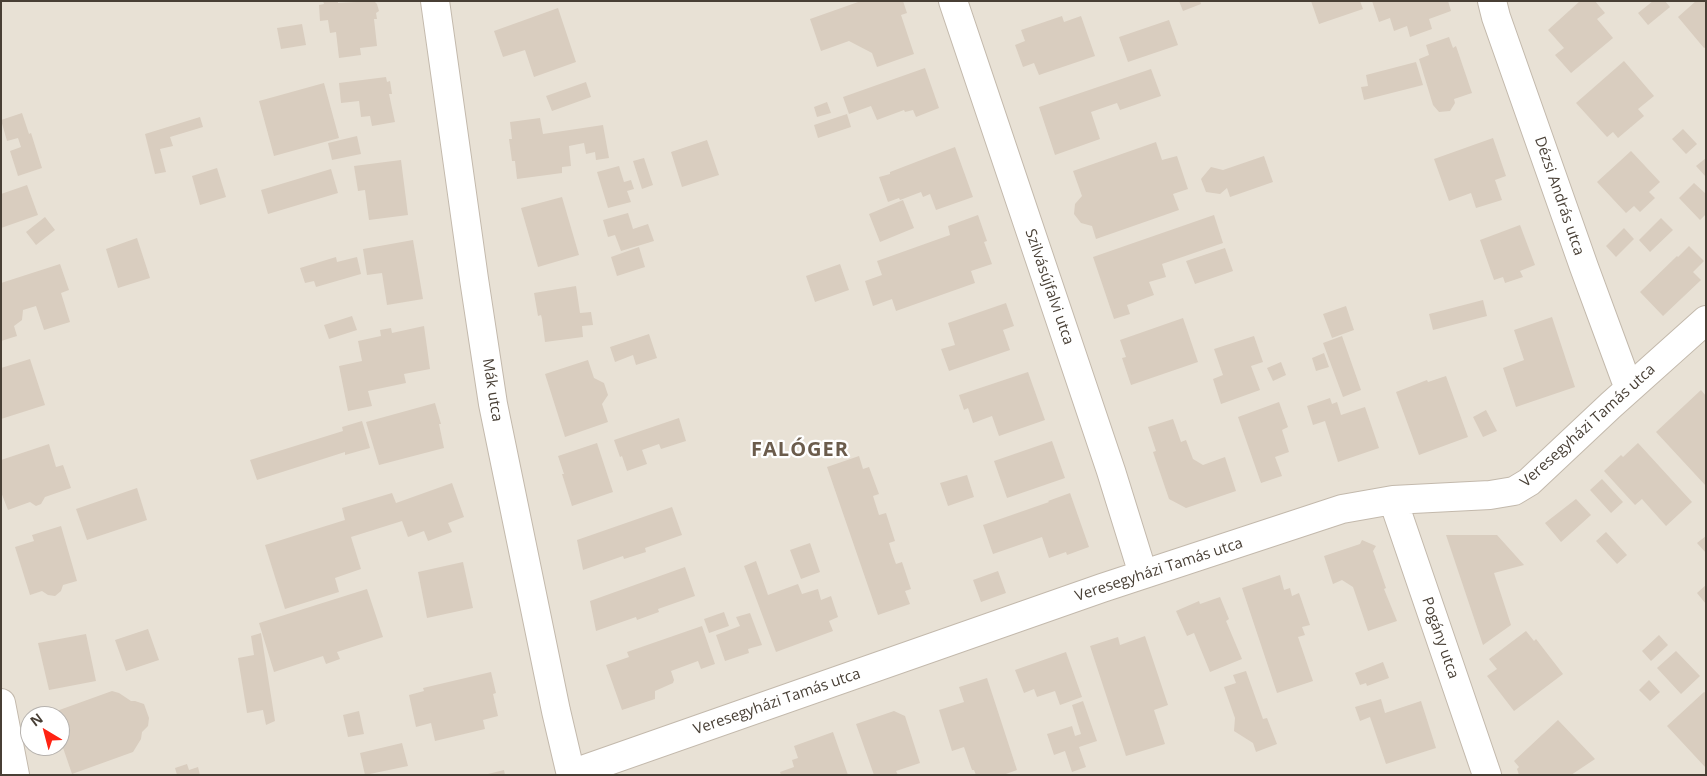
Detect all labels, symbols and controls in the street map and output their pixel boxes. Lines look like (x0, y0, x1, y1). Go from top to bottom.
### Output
street label: Dézsi András utca (1530, 134, 1588, 258)
street label: Szilvásújfalvi utca (1021, 227, 1077, 347)
street label: Mák utca (478, 357, 506, 423)
street label: Veresegyházi Tamás utca (1517, 361, 1659, 491)
district label: FALÓGER (750, 438, 850, 462)
street label: Veresegyházi Tamás utca (1073, 534, 1245, 606)
street label: Pogány utca (1418, 595, 1462, 681)
street label: Veresegyházi Tamás utca (691, 665, 863, 739)
north arrow (20, 706, 70, 756)
text: N (26, 708, 47, 730)

